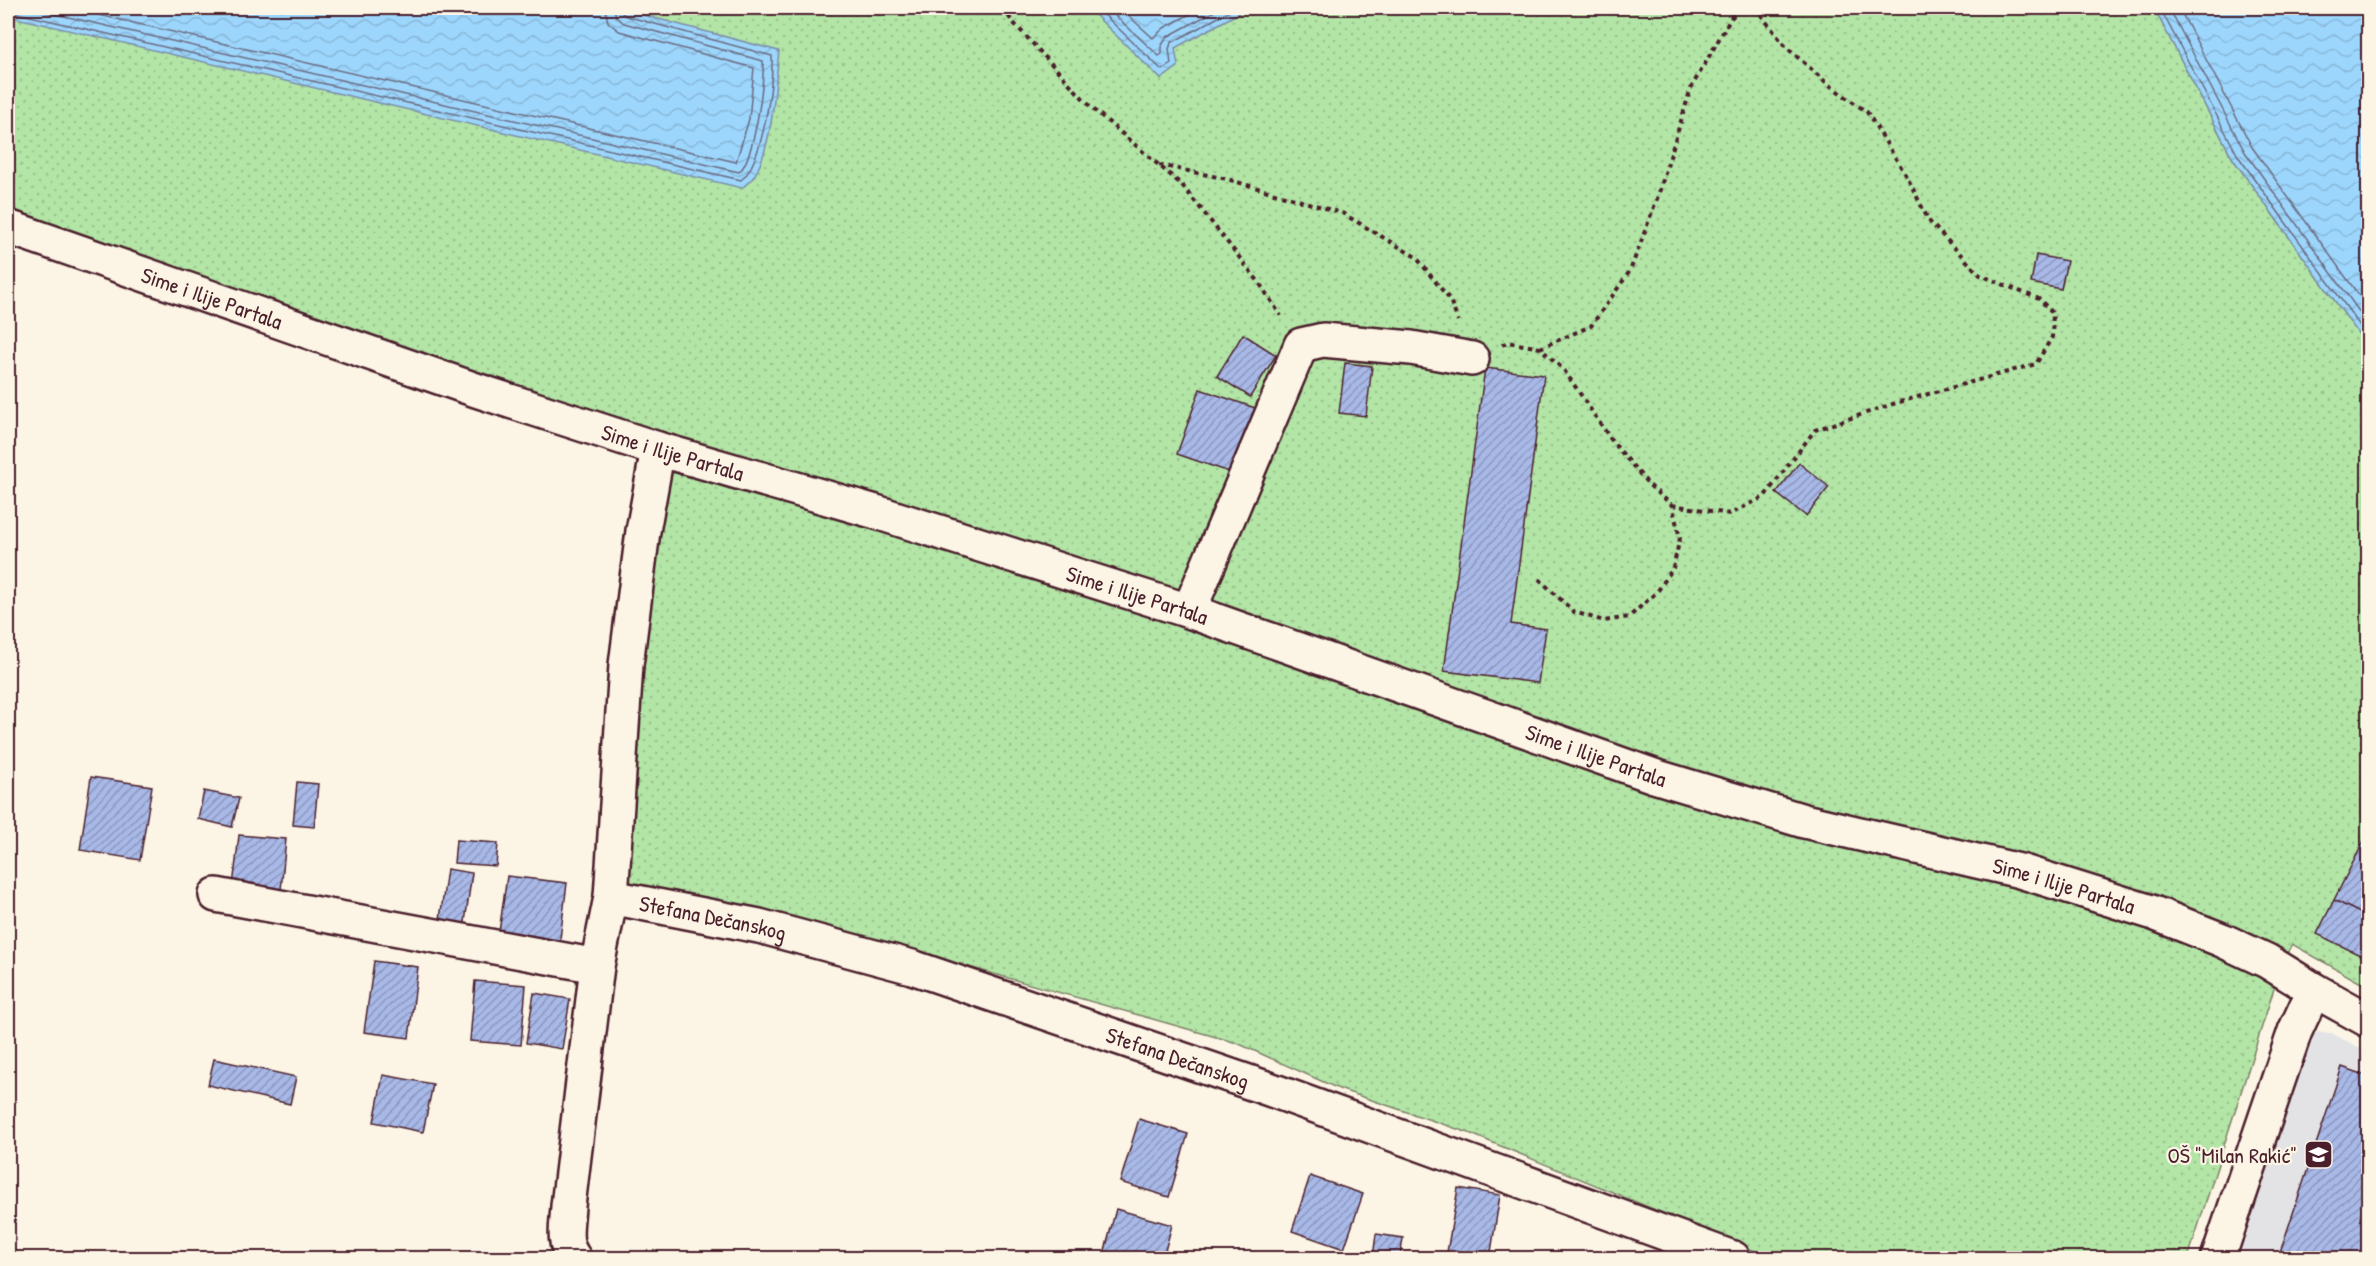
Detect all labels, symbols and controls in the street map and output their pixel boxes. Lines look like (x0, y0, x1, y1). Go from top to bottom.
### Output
street label: Sime i Ilije Partala (138, 260, 287, 337)
street label: Sime i Ilije Partala (598, 417, 748, 488)
street label: Sime i Ilije Partala (1063, 558, 1213, 632)
street label: Sime i Ilije Partala (1522, 717, 1670, 794)
street label: Sime i Ilije Partala (1990, 850, 2139, 921)
street label: Stefana Dečanskog (637, 888, 790, 948)
street label: Stefana Dečanskog (1102, 1019, 1253, 1096)
school or university icon: OŠ "Milan Rakić" (2302, 1139, 2334, 1171)
place label: OŠ "Milan Rakić" (2168, 1140, 2297, 1170)

